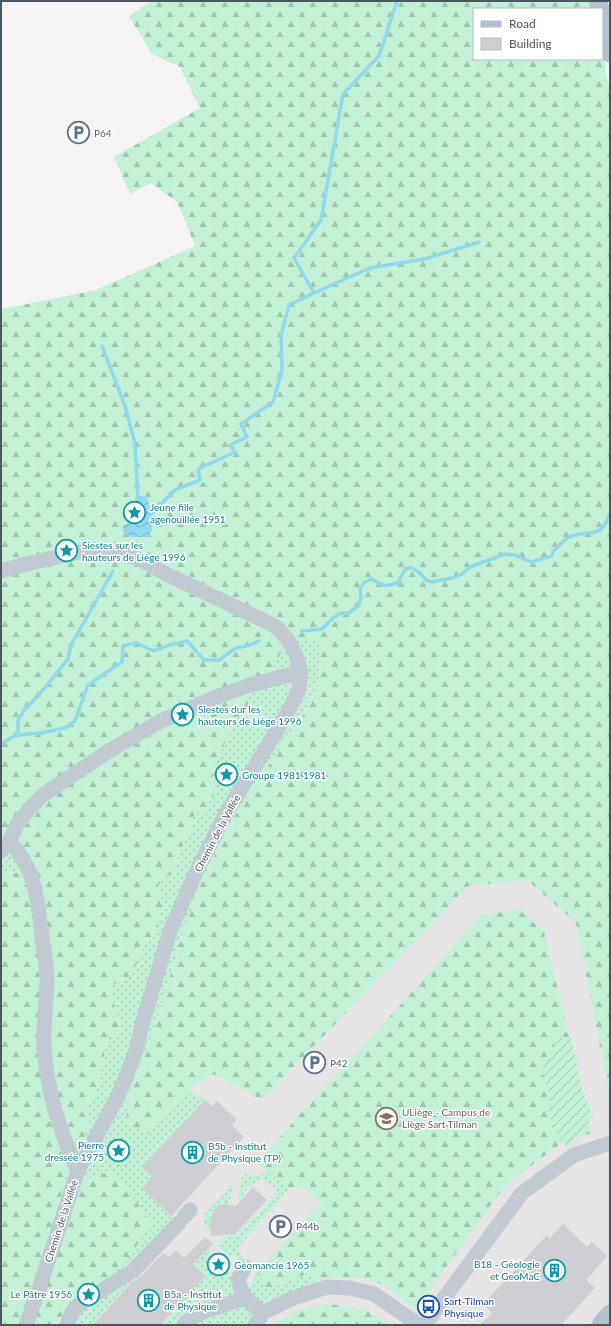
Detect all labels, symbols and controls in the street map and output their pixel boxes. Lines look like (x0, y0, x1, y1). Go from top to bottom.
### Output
legend (473, 8, 603, 60)
text: Road (509, 16, 536, 31)
text: Building (509, 36, 552, 51)
parking icon: P64 (66, 120, 92, 146)
place label: P64 (94, 127, 112, 139)
place icon: Jeune fille agenouillée 1951 (122, 500, 148, 526)
place label: Jeune fille agenouillée 1951 (150, 501, 226, 525)
place icon: Siestes sur les hauteurs de Liège 1996 (54, 538, 80, 564)
place label: Siestes sur les hauteurs de Liège 1996 (82, 539, 186, 563)
place icon: Siestes dur les hauteurs de Liège 1996 (169, 702, 195, 728)
place label: Siestes dur les hauteurs de Liège 1996 (198, 703, 302, 727)
place icon: Groupe 1981 1981 (214, 762, 240, 788)
place label: Groupe 1981 1981 (242, 769, 327, 781)
street label: Chemin de la Vallée (192, 792, 242, 874)
parking icon: P42 (302, 1050, 328, 1076)
place label: P42 (330, 1057, 348, 1069)
school or university icon: ULiège - Campus de Liège Sart Tilman (373, 1105, 399, 1131)
place label: ULiège - Campus de Liège Sart Tilman (402, 1106, 490, 1130)
place icon: Pierre dressée 1975 (106, 1138, 132, 1164)
place label: Pierre dressée 1975 (45, 1139, 104, 1163)
building icon: B5b - Institut de Physique (TP) (180, 1139, 206, 1165)
place label: B5b - Institut de Physique (TP) (208, 1140, 281, 1164)
street label: Chemin de la Vallée (42, 1178, 80, 1264)
parking icon: P44b (268, 1213, 294, 1239)
place label: P44b (296, 1220, 320, 1232)
place icon: Géomancie 1965 (206, 1252, 232, 1278)
building icon: B18 - Géologie et GeoMaC (542, 1257, 568, 1283)
place label: B18 - Géologie et GeoMaC (474, 1258, 540, 1282)
place label: Géomancie 1965 (234, 1259, 309, 1271)
place icon: Le Pâtre 1956 (75, 1281, 101, 1307)
building icon: B5a - Institut de Physique (136, 1287, 162, 1313)
place label: Le Pâtre 1956 (11, 1288, 72, 1300)
place label: B5a - Institut de Physique (164, 1288, 222, 1312)
bus stop icon: Sart-Tilman Physique (415, 1294, 441, 1320)
place label: Sart-Tilman Physique (444, 1295, 494, 1319)

